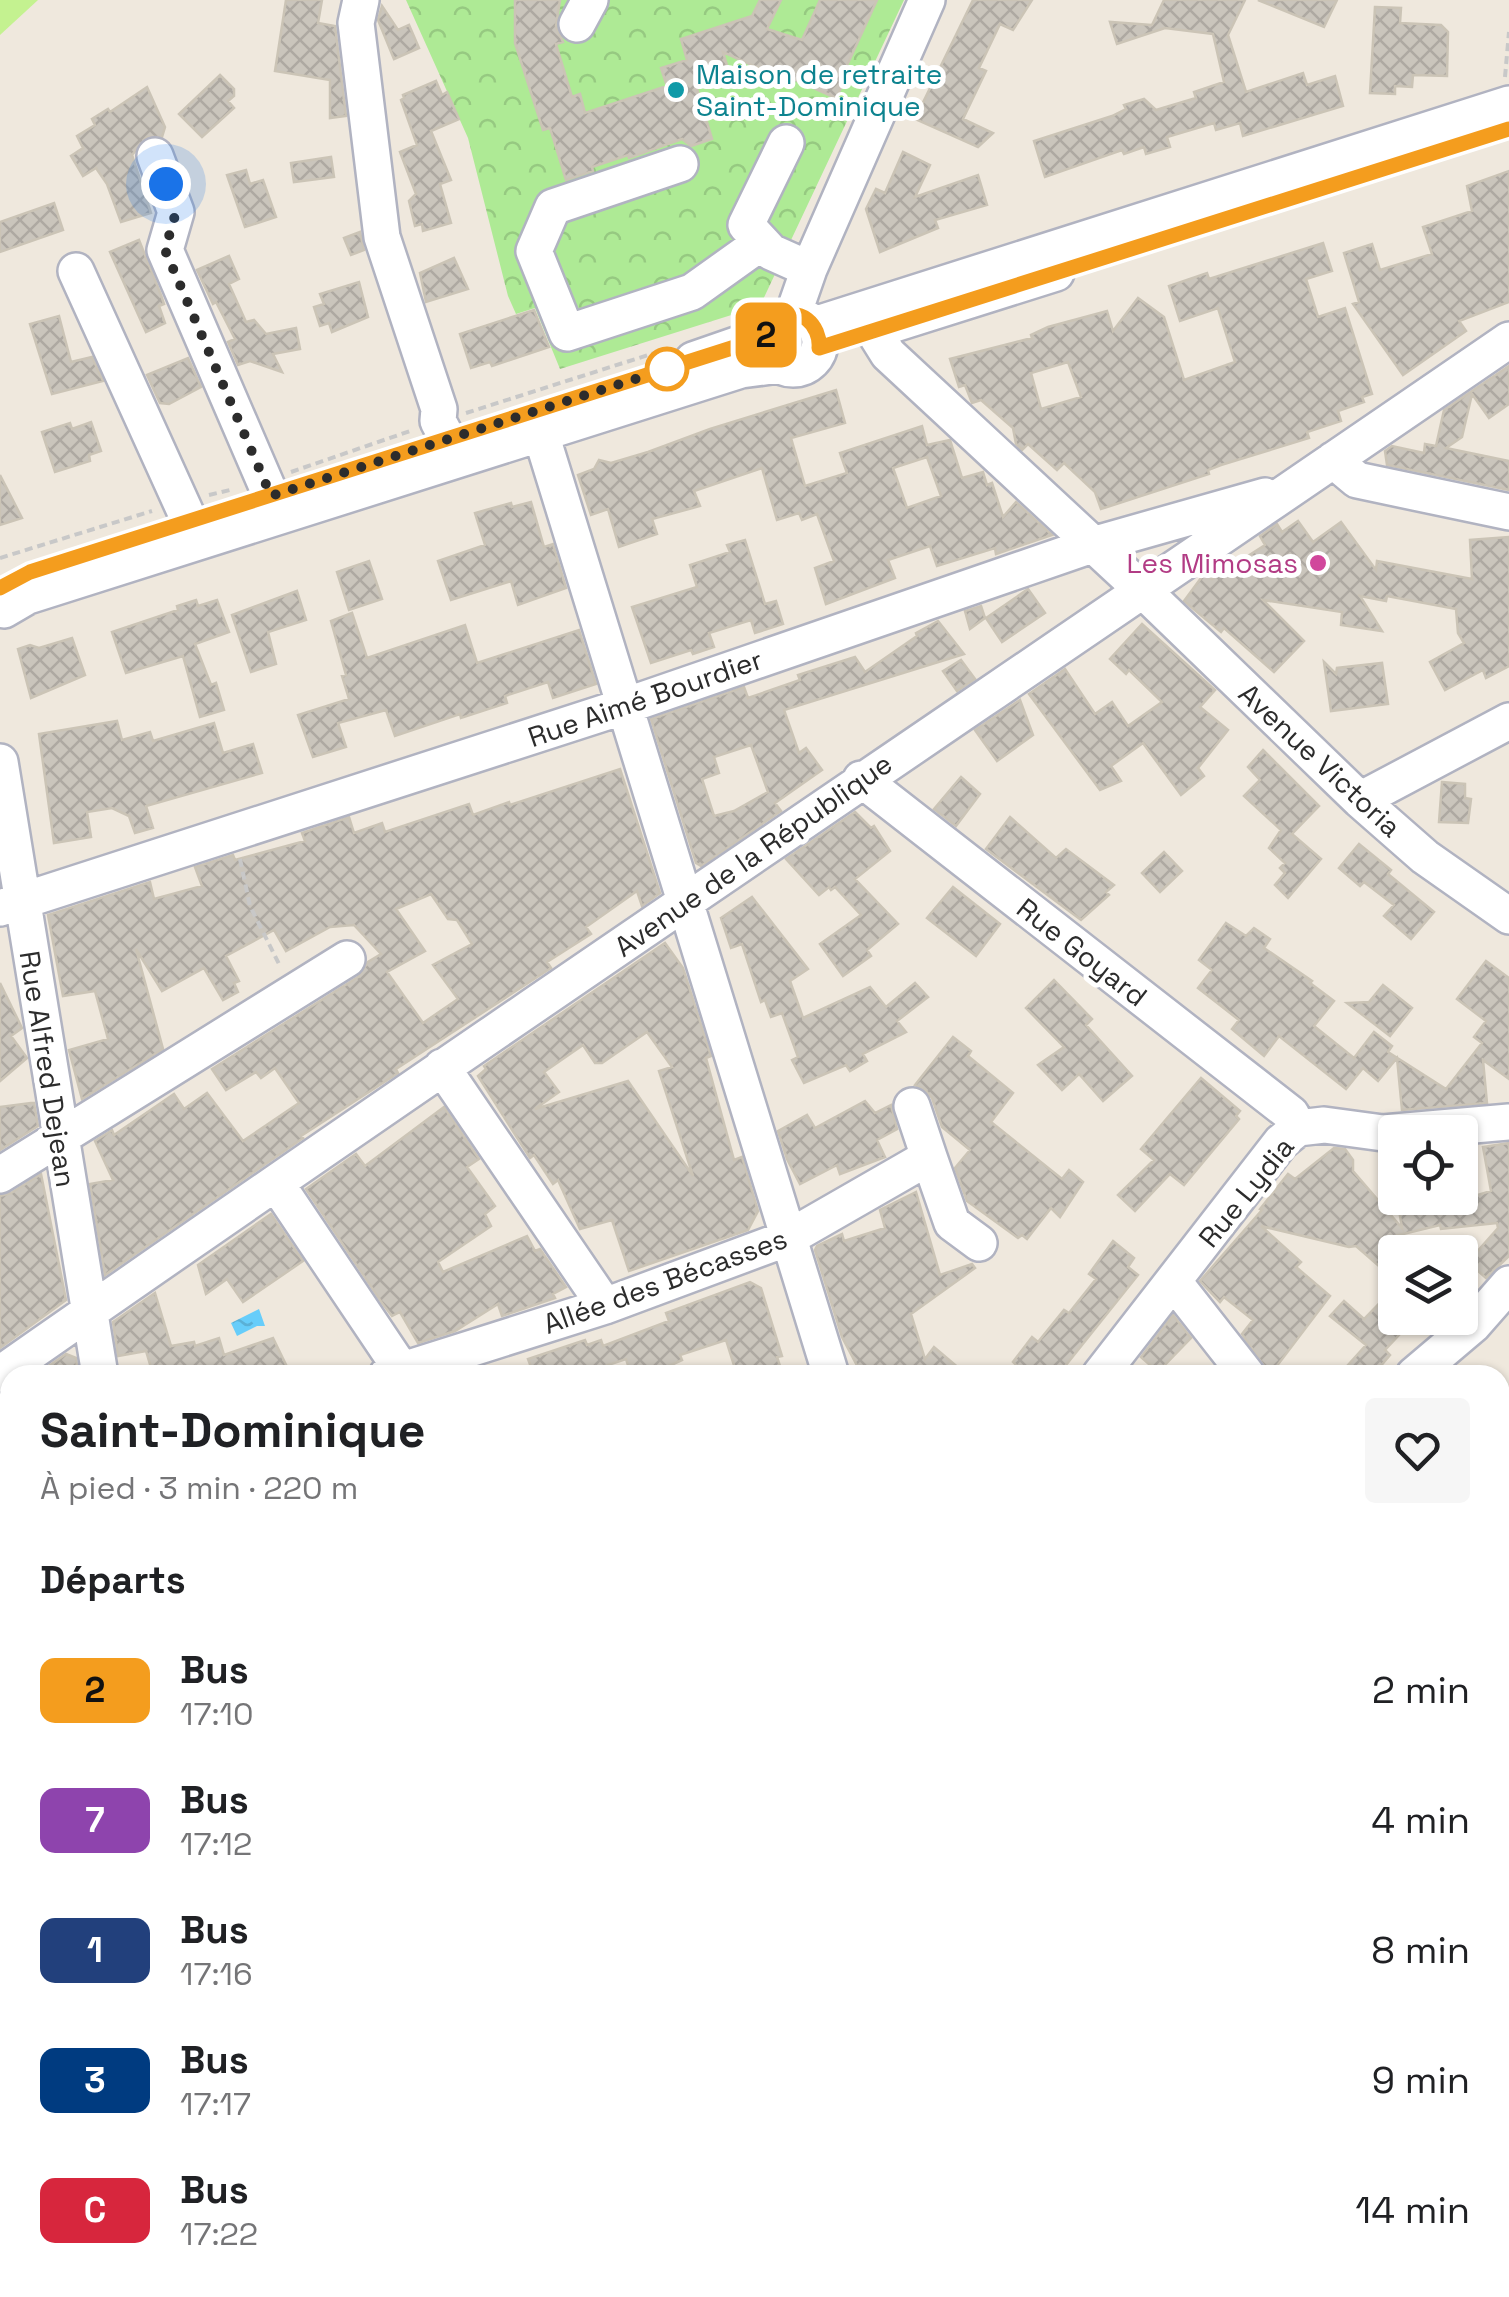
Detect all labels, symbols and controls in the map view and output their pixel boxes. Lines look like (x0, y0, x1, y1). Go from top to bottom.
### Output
place label: Maison de retraite Saint-Dominique (696, 56, 942, 124)
marker: Maison de retraite Saint-Dominique (665, 79, 687, 101)
your location (141, 159, 191, 209)
line badge: 2 (734, 302, 798, 368)
text: 2 (756, 313, 776, 357)
unlabelled marker (646, 348, 688, 390)
place label: Les Mimosas (1126, 545, 1298, 581)
marker: Les Mimosas (1307, 552, 1329, 574)
street label: Rue Aimé Bourdier (523, 641, 767, 755)
street label: Avenue Victoria (1231, 675, 1409, 845)
street label: Avenue de la République (607, 745, 899, 965)
street label: Rue Goyard (1010, 890, 1154, 1014)
street label: Rue Alfred Dejean (12, 948, 84, 1190)
map controls (1378, 1115, 1478, 1335)
button: locate (1378, 1115, 1478, 1215)
street label: Rue Lydia (1191, 1129, 1301, 1255)
street label: Allée des Bécasses (538, 1220, 792, 1342)
button: layers (1378, 1235, 1478, 1335)
button: heart (1365, 1398, 1470, 1503)
text: Saint-Dominique (40, 1400, 426, 1461)
text: À pied · 3 min · 220 m (40, 1468, 358, 1508)
text: Départs (40, 1556, 186, 1604)
text: Bus (180, 1646, 249, 1694)
text: 2 min (1372, 1666, 1470, 1714)
text: 2 (85, 1668, 105, 1712)
text: 17:10 (180, 1694, 253, 1734)
text: Bus (180, 1776, 249, 1824)
text: 4 min (1371, 1796, 1470, 1844)
text: 7 (85, 1798, 105, 1842)
text: 17:12 (180, 1824, 252, 1864)
text: Bus (180, 1906, 249, 1954)
text: 8 min (1371, 1926, 1470, 1974)
text: 1 (87, 1928, 103, 1972)
text: 17:16 (180, 1954, 252, 1994)
text: Bus (180, 2036, 249, 2084)
text: 9 min (1372, 2056, 1470, 2104)
text: 3 (84, 2058, 106, 2102)
text: 17:17 (180, 2084, 251, 2124)
text: Bus (180, 2166, 249, 2214)
text: 14 min (1355, 2186, 1470, 2234)
text: C (84, 2188, 106, 2232)
text: 17:22 (180, 2214, 258, 2254)

